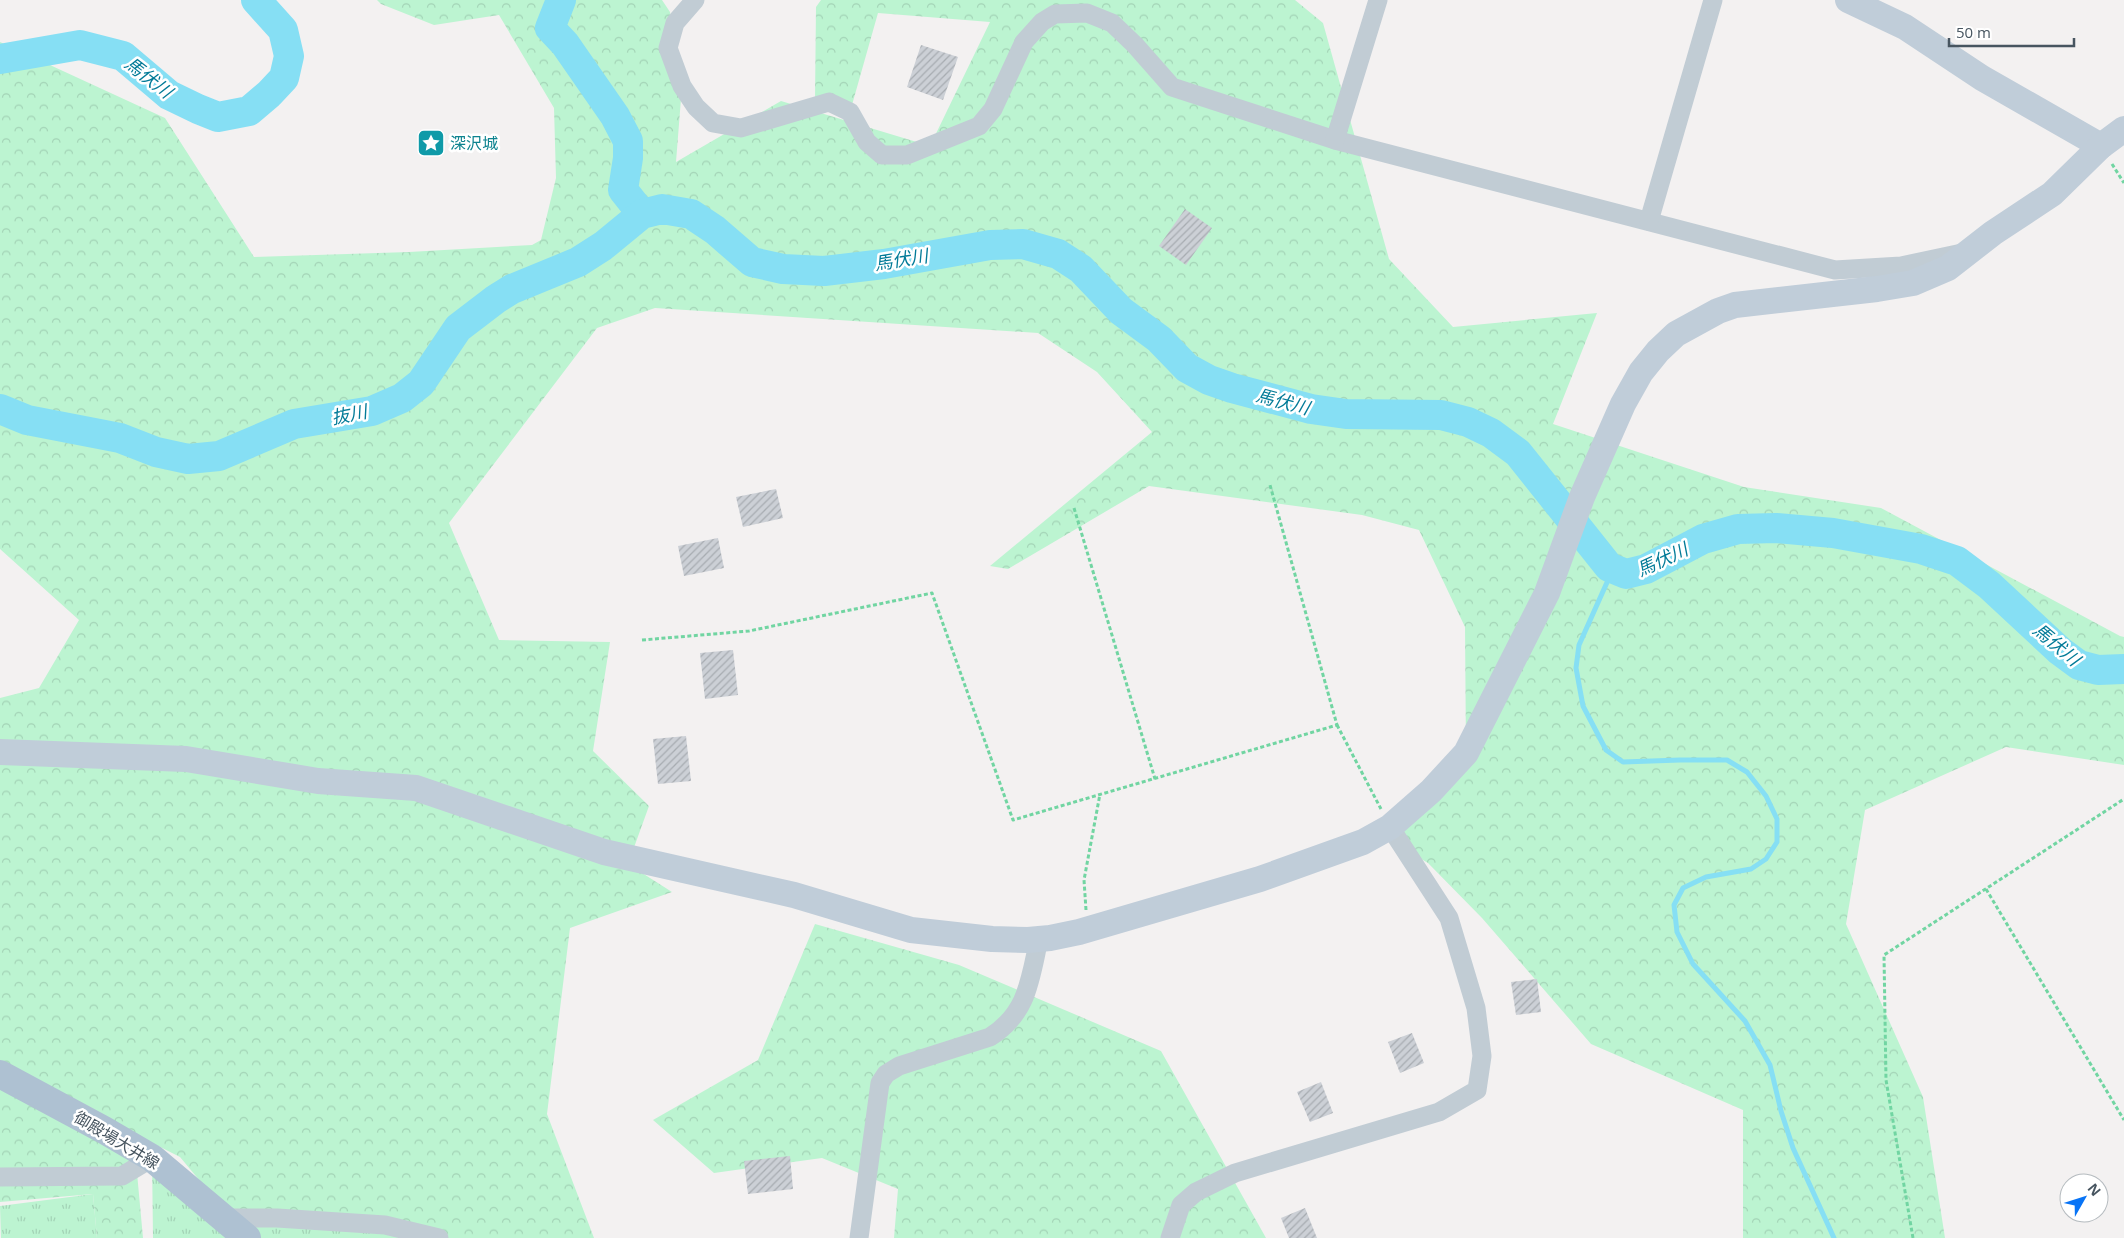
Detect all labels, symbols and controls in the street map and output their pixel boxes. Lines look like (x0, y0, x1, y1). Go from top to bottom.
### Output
scale bar (1949, 15, 2074, 47)
text: 50 m (1956, 22, 1991, 42)
water label: 馬伏川 (120, 51, 179, 104)
place icon: 深沢城 (416, 128, 446, 158)
place label: 深沢城 (450, 132, 498, 154)
water label: 馬伏川 (872, 243, 932, 275)
water label: 馬伏川 (1254, 382, 1314, 420)
water label: 抜川 (329, 398, 371, 429)
water label: 馬伏川 (1632, 536, 1693, 581)
water label: 馬伏川 (2029, 617, 2087, 672)
street label: 御殿場大井線 (70, 1106, 164, 1174)
north arrow (2059, 1173, 2109, 1223)
text: N (2084, 1179, 2105, 1200)

